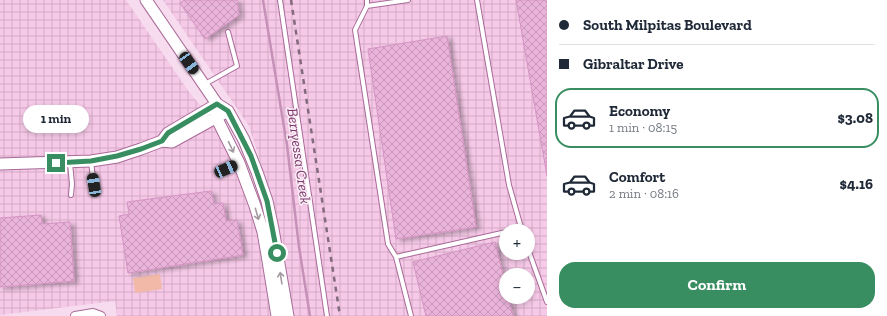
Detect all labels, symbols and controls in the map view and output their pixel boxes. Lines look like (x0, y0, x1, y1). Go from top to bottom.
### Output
text: South Milpitas Boulevard (583, 16, 752, 34)
car (177, 50, 201, 76)
text: Gibraltar Drive (583, 55, 684, 73)
icon: car (561, 100, 597, 136)
text: Economy (609, 102, 670, 120)
callout: 1 min (23, 105, 89, 133)
water label: Berryessa Creek (283, 107, 315, 206)
text: $3.08 (837, 109, 873, 127)
text: 1 min (41, 111, 71, 126)
text: 1 min · 08:15 (609, 120, 677, 135)
one-way arrow (228, 140, 235, 152)
route end (47, 154, 65, 172)
car (213, 159, 239, 179)
icon: car (561, 166, 597, 202)
text: Comfort (609, 168, 665, 186)
car (86, 172, 102, 198)
text: $4.16 (840, 175, 873, 193)
text: 2 min · 08:16 (609, 186, 679, 201)
one-way arrow (254, 207, 261, 220)
map controls (499, 224, 535, 304)
button: + (499, 224, 535, 260)
route start (268, 244, 286, 262)
button: Confirm (559, 262, 875, 308)
button: − (499, 268, 535, 304)
one-way arrow (277, 271, 285, 284)

